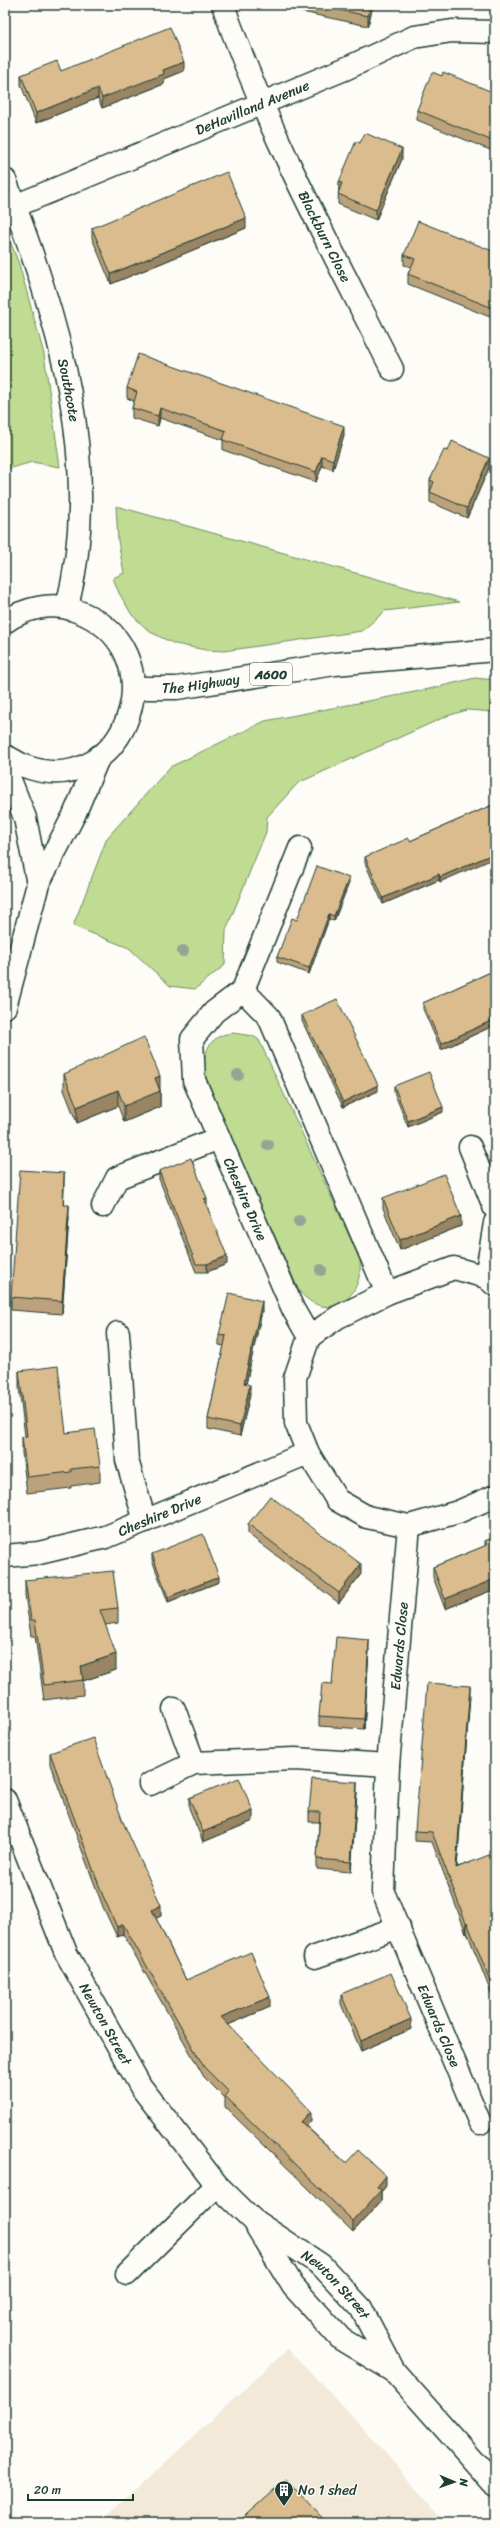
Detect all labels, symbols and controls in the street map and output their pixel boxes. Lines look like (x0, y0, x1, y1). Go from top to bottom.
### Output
street label: DeHavilland Avenue (192, 73, 313, 143)
street label: Blackburn Close (291, 186, 358, 287)
street label: Southcote (50, 356, 87, 424)
road number: A600 (250, 663, 292, 685)
street label: The Highway (162, 667, 242, 701)
street label: Cheshire Drive (216, 1154, 274, 1245)
street label: Cheshire Drive (114, 1487, 206, 1544)
street label: Edwards Close (383, 1601, 416, 1691)
street label: Newton Street (72, 1978, 139, 2071)
street label: Edwards Close (410, 1980, 467, 2072)
street label: Newton Street (296, 2243, 377, 2325)
north arrow (434, 2462, 474, 2502)
scale bar (28, 2476, 133, 2502)
text: N (454, 2477, 473, 2487)
place label: No 1 shed (298, 2478, 358, 2503)
text: 20 m (34, 2479, 61, 2501)
building icon: No 1 shed (273, 2479, 295, 2507)

